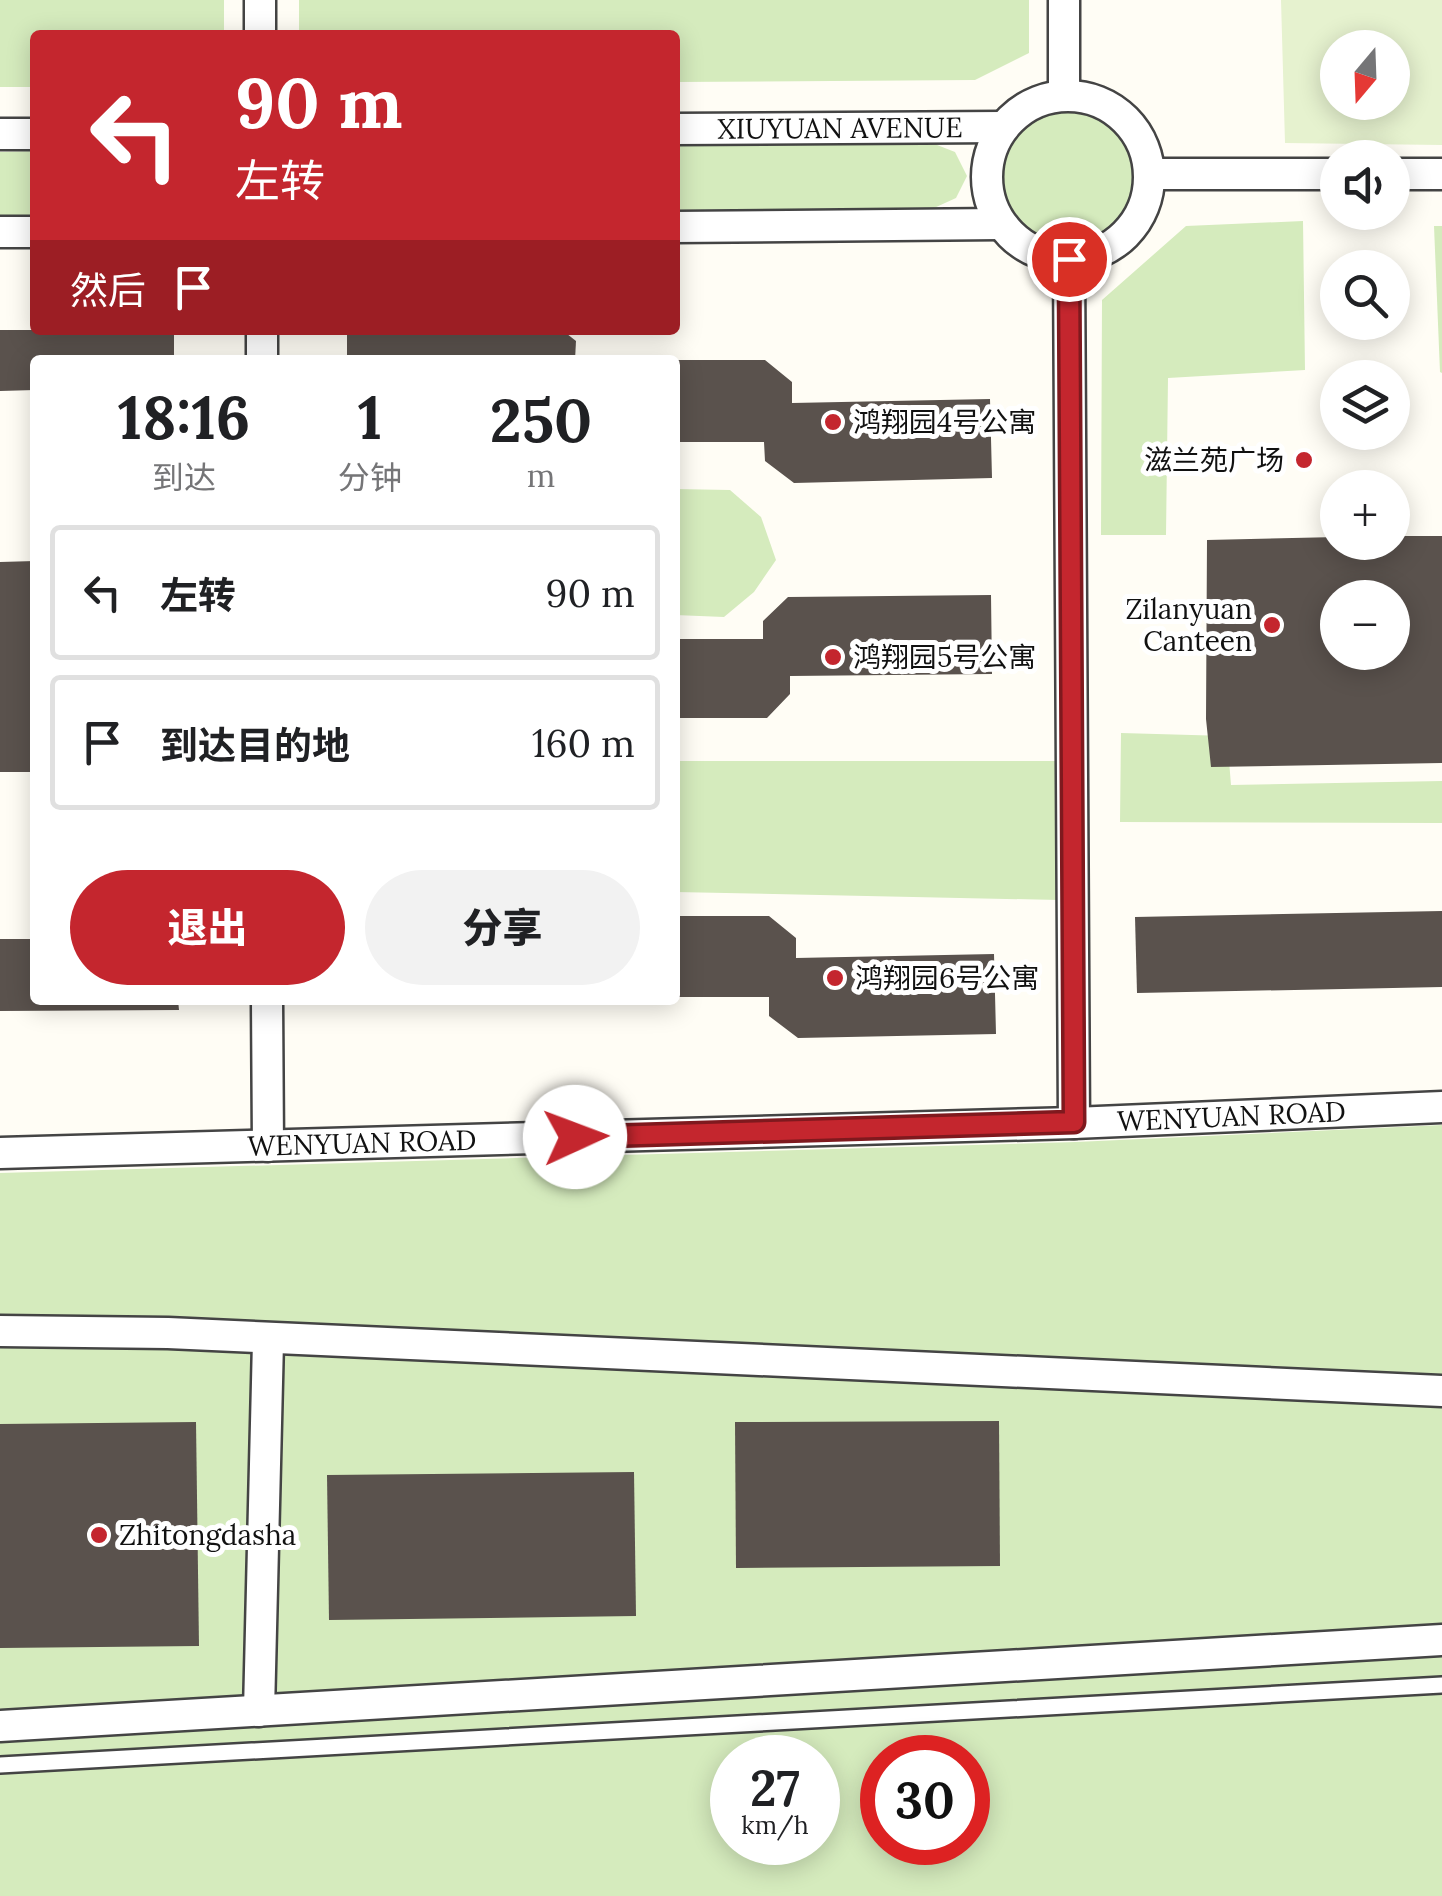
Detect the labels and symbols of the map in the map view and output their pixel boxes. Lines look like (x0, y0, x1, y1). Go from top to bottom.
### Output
north arrow (1320, 30, 1410, 120)
street label: XIUYUAN AVENUE (717, 109, 963, 147)
pin (1027, 217, 1112, 302)
place label: 鸿翔园4号公寓 (853, 404, 1036, 440)
marker: 鸿翔园4号公寓 (822, 411, 844, 433)
place label: 滋兰苑广场 (1144, 442, 1284, 478)
marker: 滋兰苑广场 (1293, 449, 1315, 471)
place label: Zilanyuan Canteen (1125, 591, 1252, 659)
marker: Zilanyuan Canteen (1261, 614, 1283, 636)
place label: 鸿翔园5号公寓 (853, 639, 1036, 675)
marker: 鸿翔园5号公寓 (822, 646, 844, 668)
place label: 鸿翔园6号公寓 (855, 960, 1039, 996)
marker: 鸿翔园6号公寓 (824, 967, 846, 989)
position arrow (523, 1085, 627, 1189)
street label: WENYUAN ROAD (1116, 1093, 1347, 1139)
street label: WENYUAN ROAD (247, 1122, 477, 1164)
place label: Zhitongdasha (119, 1517, 296, 1553)
marker: Zhitongdasha (88, 1524, 110, 1546)
speed limit sign: 30 (860, 1735, 990, 1865)

